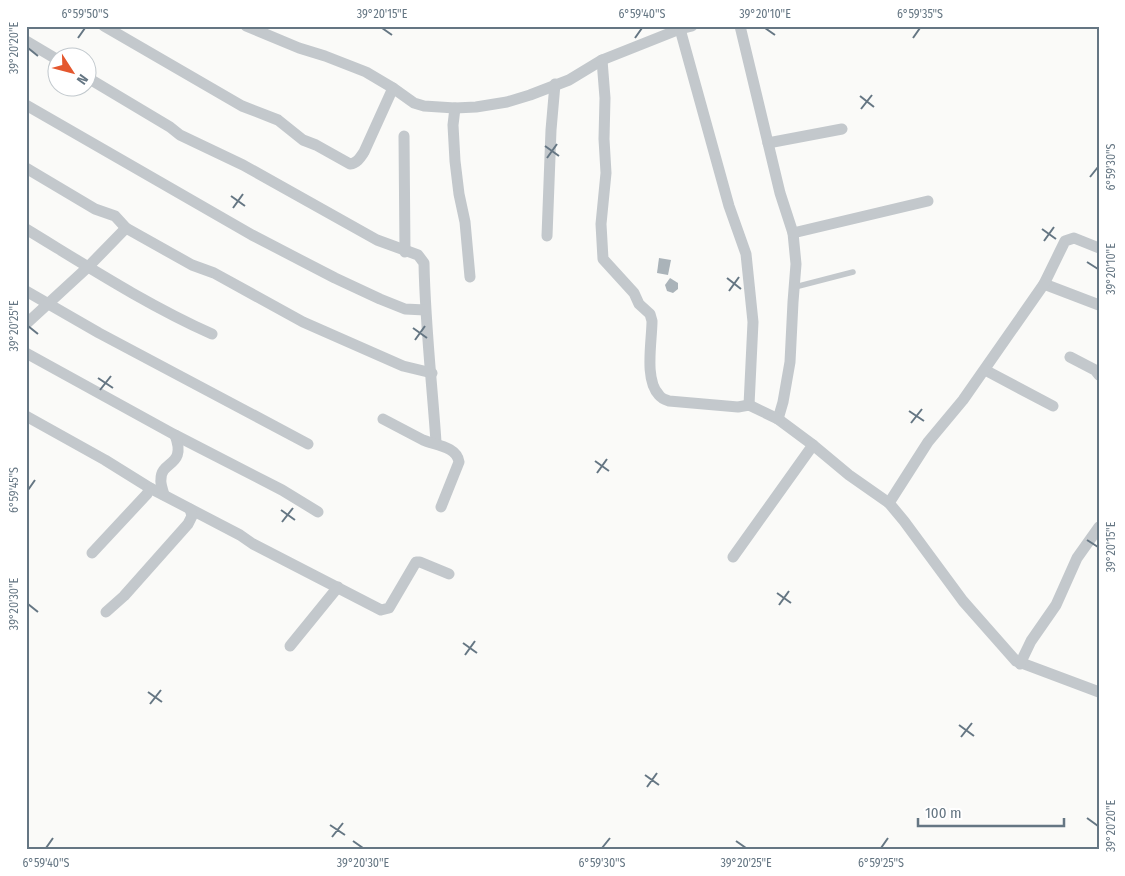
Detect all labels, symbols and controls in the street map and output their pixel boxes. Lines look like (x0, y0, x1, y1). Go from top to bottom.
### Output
text: 6°59'50"S (61, 7, 109, 21)
text: 39°20'15"E (357, 7, 408, 21)
text: 6°59'40"S (619, 7, 666, 21)
text: 39°20'10"E (739, 7, 791, 21)
text: 6°59'35"S (897, 7, 943, 21)
text: 39°20'20"E (7, 22, 21, 74)
north arrow (48, 48, 98, 98)
text: N (73, 71, 91, 88)
text: 6°59'30"S (1104, 143, 1118, 191)
text: 39°20'10"E (1104, 243, 1118, 295)
text: 39°20'25"E (7, 300, 21, 352)
text: 6°59'45"S (7, 467, 21, 513)
text: 39°20'15"E (1104, 521, 1118, 572)
text: 39°20'30"E (7, 577, 21, 630)
scale bar (918, 796, 1064, 828)
text: 39°20'20"E (1104, 800, 1118, 852)
text: 100 m (925, 804, 962, 822)
text: 6°59'40"S (23, 856, 70, 870)
text: 39°20'30"E (337, 856, 390, 870)
text: 6°59'30"S (578, 856, 626, 870)
text: 39°20'25"E (720, 856, 772, 870)
text: 6°59'25"S (858, 856, 904, 870)

